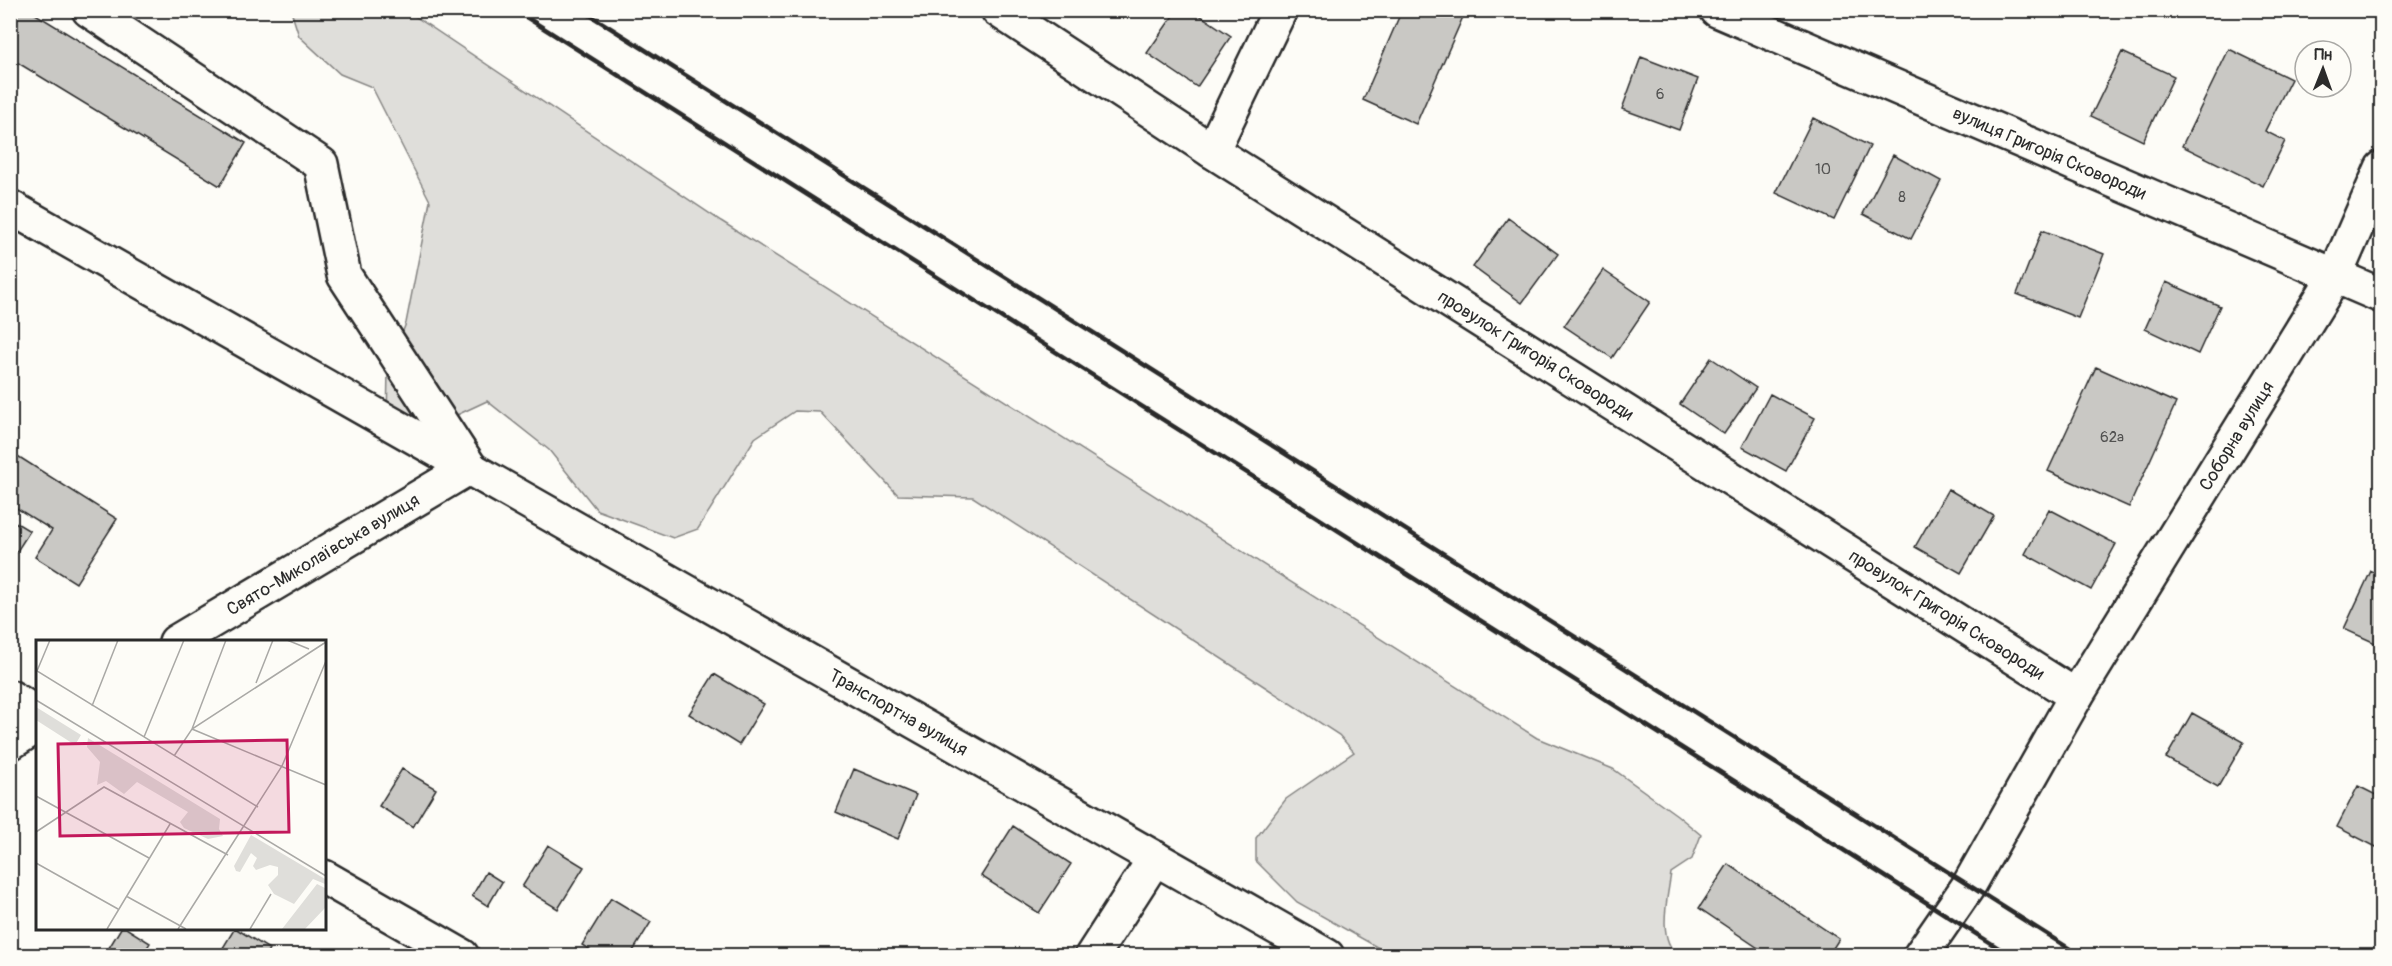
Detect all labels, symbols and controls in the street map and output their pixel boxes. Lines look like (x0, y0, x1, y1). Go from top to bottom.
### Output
north arrow (2293, 39, 2353, 99)
text: Пн (2314, 45, 2332, 65)
house number: 6 (1656, 85, 1664, 104)
street label: вулиця Григорія Сковороди (1949, 101, 2150, 205)
house number: 10 (1815, 160, 1831, 179)
house number: 8 (1898, 188, 1906, 207)
street label: провулок Григорія Сковороди (1434, 285, 1638, 425)
street label: Соборна вулиця (2194, 377, 2279, 495)
house number: 62а (2100, 428, 2124, 447)
street label: Свято-Миколаївська вулиця (222, 488, 424, 621)
street label: провулок Григорія Сковороди (1845, 544, 2049, 685)
inset map (36, 640, 326, 930)
street label: Транспортна вулиця (825, 664, 972, 761)

